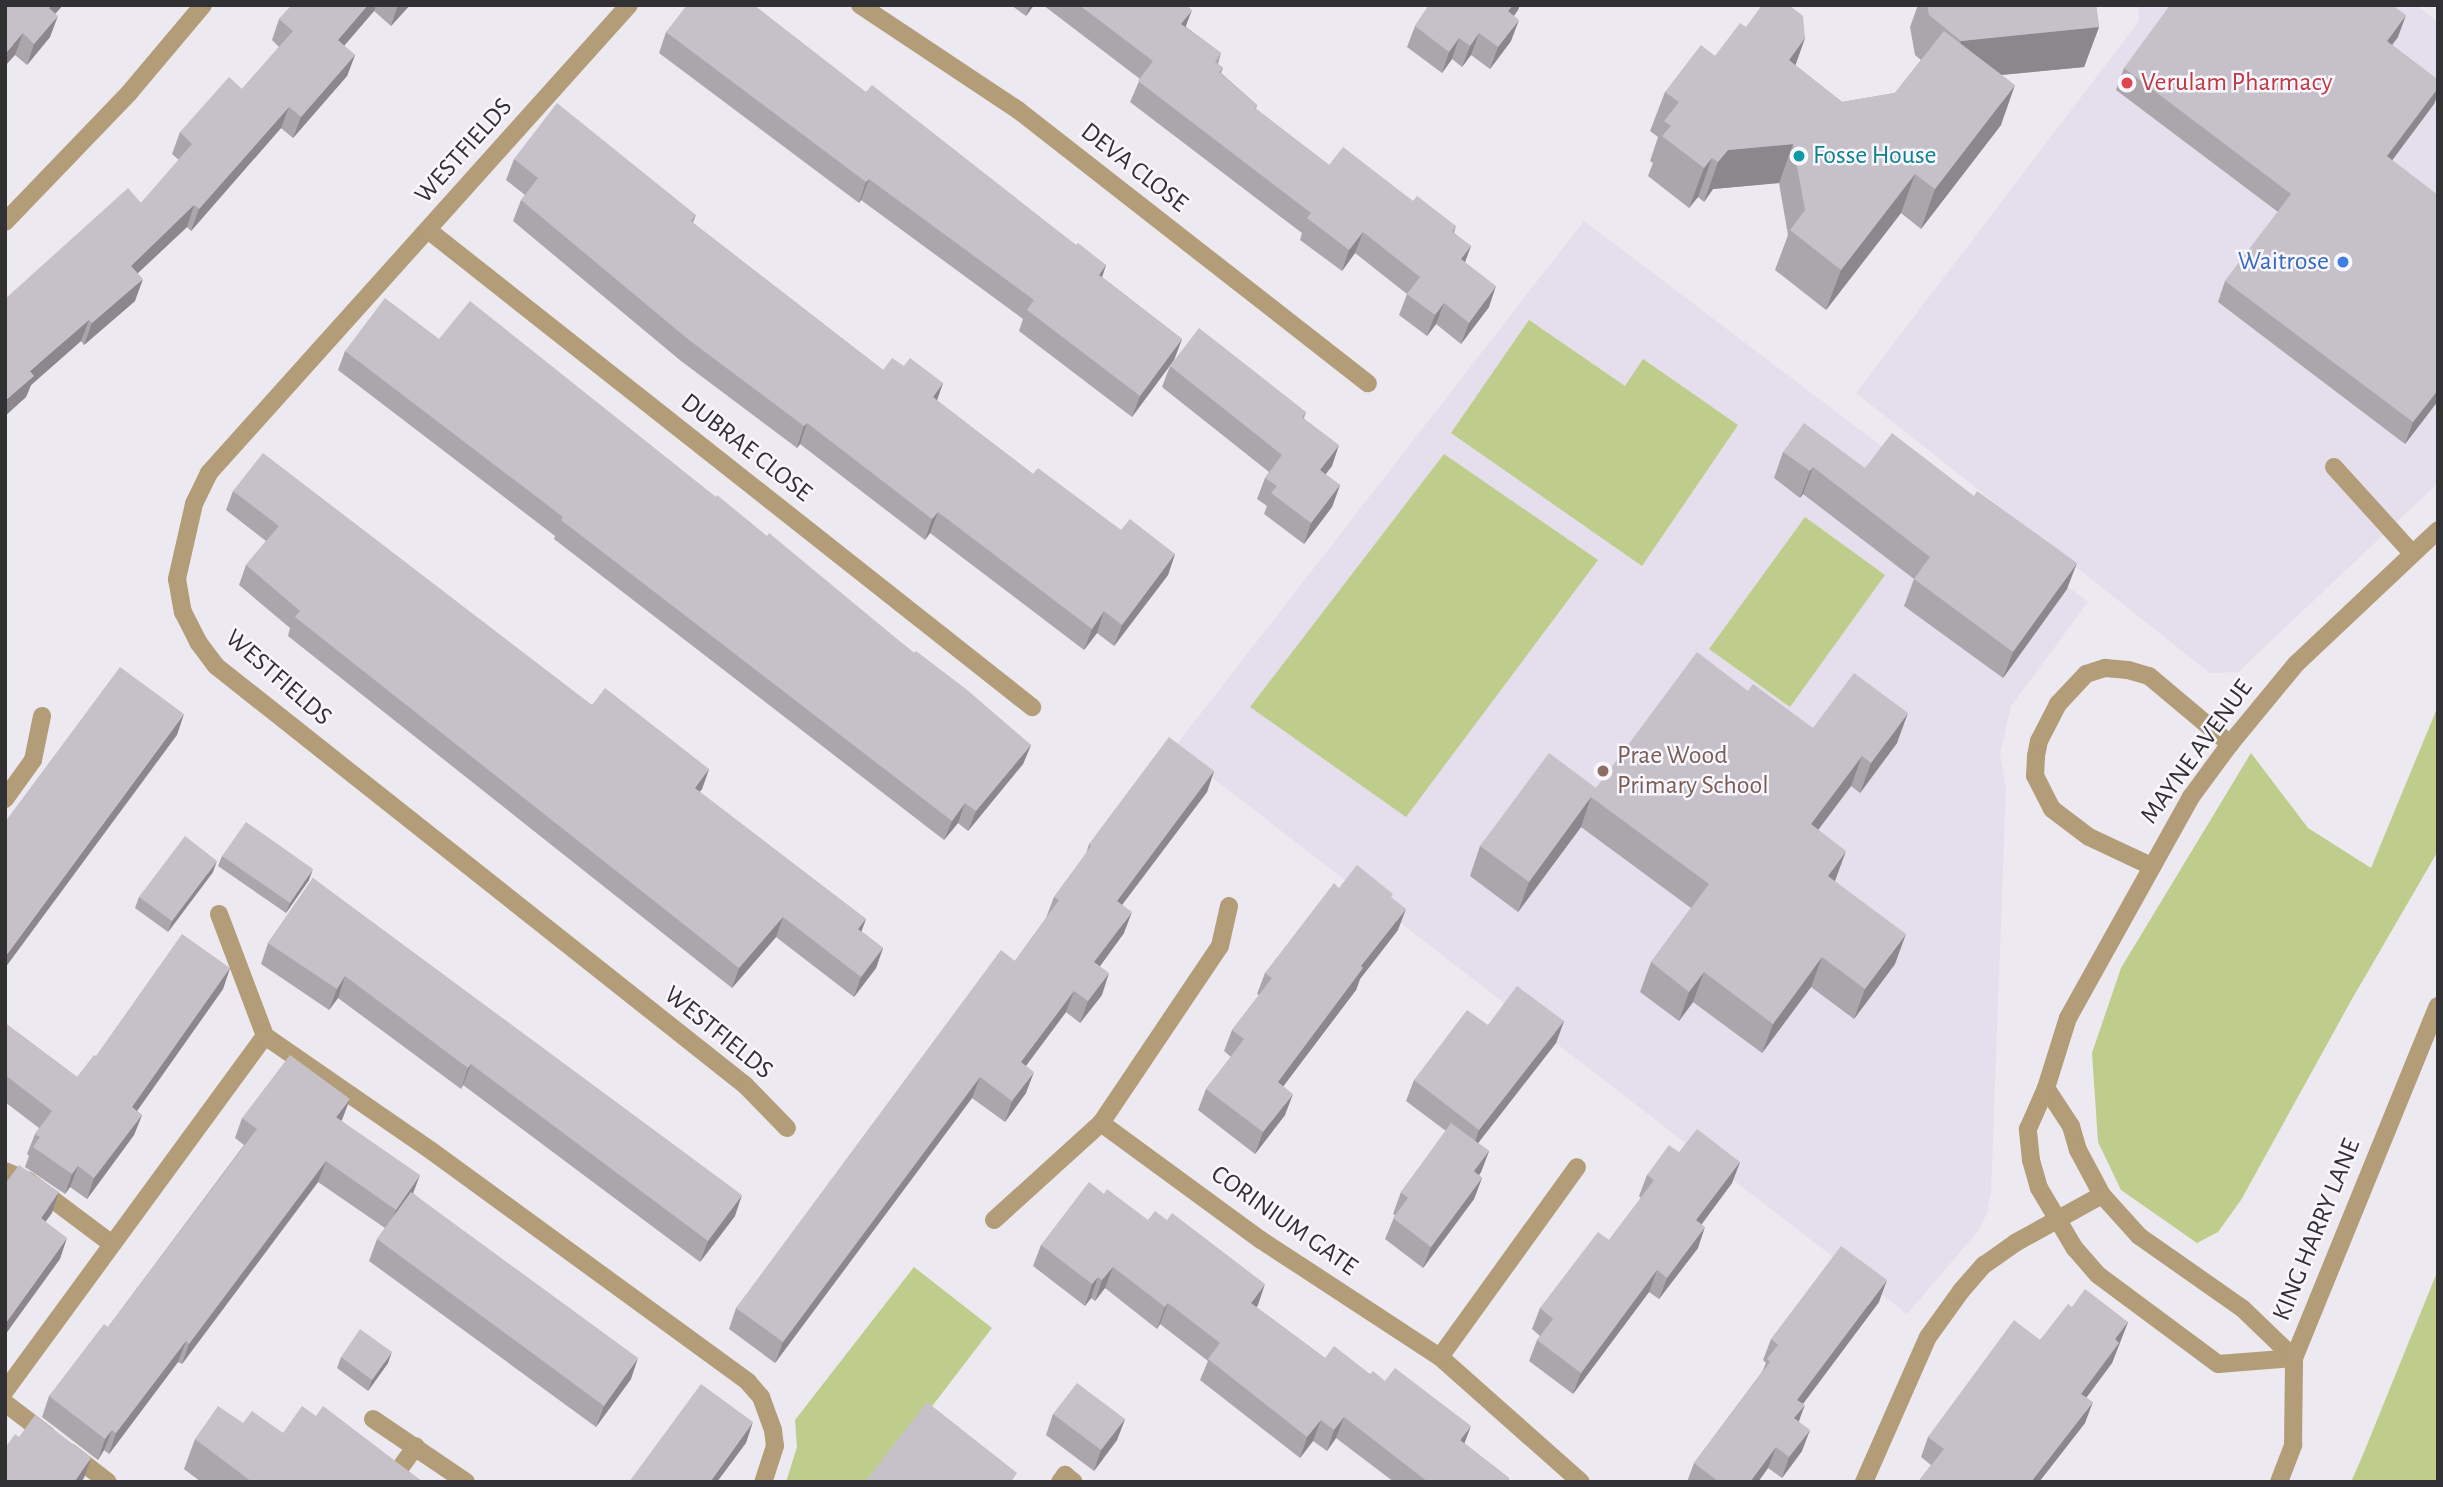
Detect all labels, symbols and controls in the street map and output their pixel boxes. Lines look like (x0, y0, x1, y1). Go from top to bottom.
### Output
place label: Verulam Pharmacy (2141, 67, 2333, 99)
marker: Verulam Pharmacy (2119, 75, 2135, 91)
street label: WESTFIELDS (409, 92, 519, 210)
street label: DEVA CLOSE (1074, 116, 1194, 220)
place label: Fosse House (1813, 140, 1937, 172)
marker: Fosse House (1791, 148, 1807, 164)
place label: Waitrose (2238, 246, 2329, 278)
marker: Waitrose (2335, 254, 2351, 270)
street label: DUBRAE CLOSE (674, 387, 818, 509)
street label: WESTFIELDS (218, 623, 338, 733)
street label: MAYNE AVENUE (2134, 674, 2260, 830)
place label: Prae Wood Primary School (1617, 740, 1769, 802)
marker: Prae Wood Primary School (1595, 763, 1611, 779)
street label: WESTFIELDS (657, 980, 779, 1086)
street label: KING HARRY LANE (2266, 1134, 2368, 1326)
street label: CORINIUM GATE (1205, 1159, 1363, 1283)

